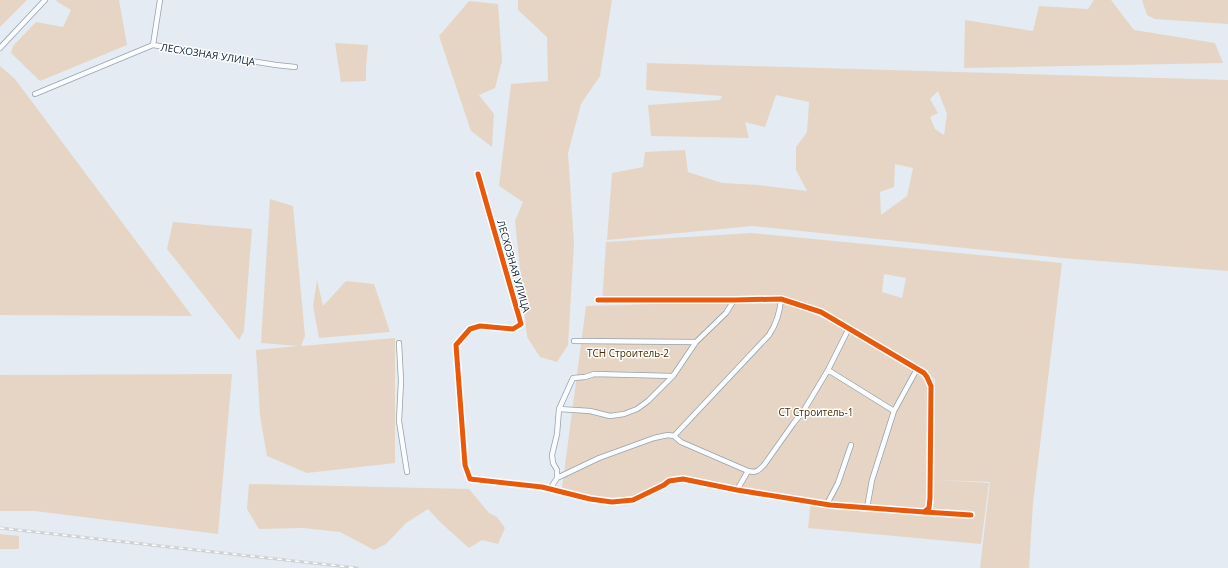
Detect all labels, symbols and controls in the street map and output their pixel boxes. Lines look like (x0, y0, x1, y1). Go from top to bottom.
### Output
street label: ЛЕСХОЗНАЯ УЛИЦА (160, 40, 257, 68)
street label: ЛЕСХОЗНАЯ УЛИЦА (494, 218, 534, 314)
park label: ТСН Строитель-2 (587, 346, 669, 360)
park label: СТ Строитель-1 (779, 405, 853, 419)

